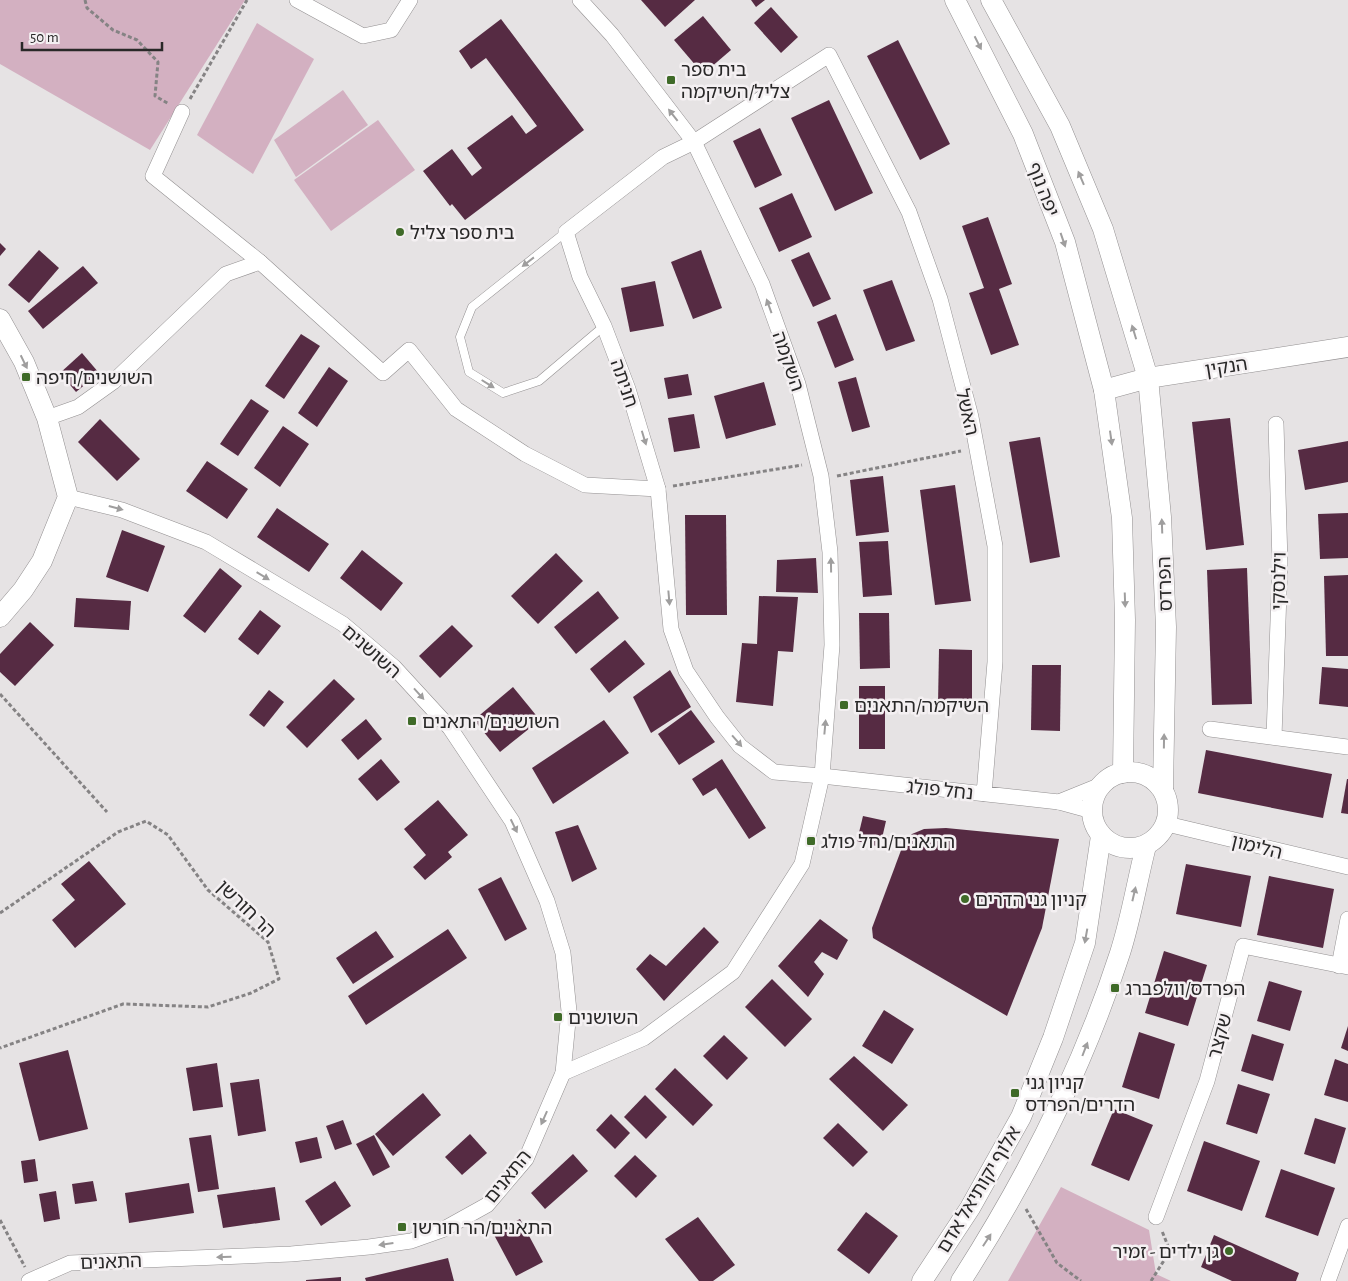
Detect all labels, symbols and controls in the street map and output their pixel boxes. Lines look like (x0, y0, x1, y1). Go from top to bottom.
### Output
scale bar (22, 20, 162, 52)
text: 50 m (30, 30, 59, 45)
one-way arrow (974, 36, 982, 50)
place label: בית ספר צליל/השיקמה (681, 61, 790, 102)
marker: בית ספר צליל/השיקמה (665, 74, 677, 86)
one-way arrow (668, 108, 678, 121)
street label: יפה נוף (1024, 160, 1062, 219)
one-way arrow (1077, 171, 1085, 185)
place label: בית ספר צליל (410, 224, 515, 243)
marker: בית ספר צליל (394, 226, 406, 238)
one-way arrow (1060, 233, 1068, 248)
one-way arrow (522, 257, 535, 268)
one-way arrow (765, 298, 773, 313)
one-way arrow (1129, 324, 1137, 339)
street label: השקמה (768, 329, 807, 394)
one-way arrow (20, 355, 28, 369)
street label: הנקין (1204, 355, 1249, 380)
street label: חניתה (607, 357, 641, 410)
place label: השושנים/חיפה (36, 369, 153, 388)
marker: השושנים/חיפה (20, 371, 32, 383)
one-way arrow (482, 379, 495, 388)
street label: האשל (952, 387, 981, 438)
one-way arrow (1107, 430, 1115, 446)
one-way arrow (640, 431, 648, 446)
one-way arrow (108, 505, 123, 513)
one-way arrow (1157, 517, 1165, 533)
street label: וילנסקי (1269, 552, 1290, 610)
street label: הפרדס (1155, 556, 1176, 612)
one-way arrow (827, 557, 835, 573)
one-way arrow (256, 571, 269, 580)
one-way arrow (665, 590, 673, 606)
one-way arrow (1121, 592, 1129, 608)
street label: השושנים (338, 622, 404, 682)
one-way arrow (413, 688, 425, 700)
place label: השיקמה/התאנים (854, 697, 989, 716)
marker: השיקמה/התאנים (838, 699, 850, 711)
place label: השושנים/התאנים (422, 713, 560, 732)
marker: השושנים/התאנים (406, 715, 418, 727)
one-way arrow (822, 719, 830, 735)
one-way arrow (1160, 732, 1168, 748)
one-way arrow (731, 735, 743, 747)
street label: נחל פולג (906, 778, 974, 803)
one-way arrow (510, 819, 518, 833)
street label: הלימון (1229, 832, 1284, 863)
place label: התאנים/נחל פולג (821, 833, 955, 852)
marker: התאנים/נחל פולג (805, 835, 817, 847)
street label: הר חורשן (213, 877, 279, 941)
one-way arrow (1130, 887, 1138, 902)
place label: קניון גני הדרים (975, 891, 1087, 910)
marker: קניון גני הדרים (959, 893, 971, 905)
one-way arrow (1082, 928, 1090, 944)
place label: הפרדס/וולפברג (1125, 980, 1246, 999)
marker: הפרדס/וולפברג (1109, 982, 1121, 994)
place label: השושנים (568, 1009, 638, 1028)
marker: השושנים (552, 1011, 564, 1023)
street label: שקצר (1205, 1012, 1236, 1061)
one-way arrow (1082, 1041, 1089, 1056)
place label: קניון גני הדרים/הפרדס (1025, 1074, 1135, 1115)
marker: קניון גני הדרים/הפרדס (1009, 1087, 1021, 1099)
one-way arrow (540, 1111, 548, 1125)
street label: אלוף יקותיאל אדם (934, 1123, 1024, 1256)
street label: התאנים (481, 1147, 535, 1207)
place label: התאנים/הר חורשן (412, 1219, 553, 1238)
marker: התאנים/הר חורשן (396, 1221, 408, 1233)
one-way arrow (983, 1233, 992, 1247)
one-way arrow (377, 1241, 393, 1249)
place label: גן ילדים - זמיר (1113, 1243, 1219, 1262)
marker: גן ילדים - זמיר (1223, 1245, 1235, 1257)
street label: התאנים (80, 1252, 142, 1273)
one-way arrow (216, 1253, 232, 1261)

